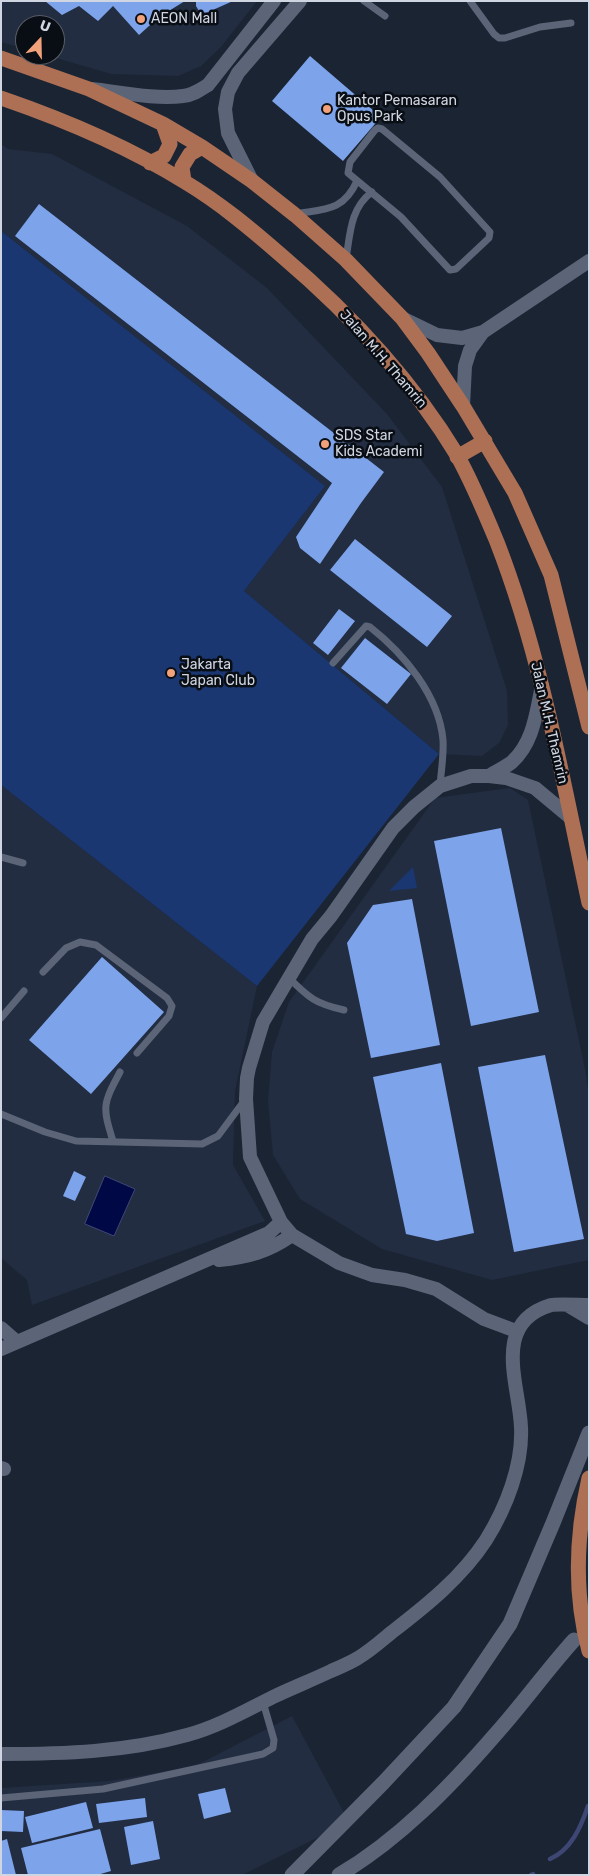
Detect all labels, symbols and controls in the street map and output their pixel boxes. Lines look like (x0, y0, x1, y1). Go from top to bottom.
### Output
place label: AEON Mall (151, 11, 217, 27)
marker: AEON Mall (135, 13, 147, 25)
north arrow (15, 15, 65, 65)
text: U (37, 17, 53, 36)
place label: Kantor Pemasaran Opus Park (337, 93, 457, 125)
marker: Kantor Pemasaran Opus Park (321, 103, 333, 115)
street label: Jalan M.H. Thamrin (336, 306, 430, 412)
place label: SDS Star Kids Academi (335, 428, 422, 461)
marker: SDS Star Kids Academi (319, 438, 331, 450)
place label: Jakarta Japan Club (181, 657, 255, 690)
street label: Jalan M.H. Thamrin (527, 660, 571, 786)
marker: Jakarta Japan Club (165, 667, 177, 679)

